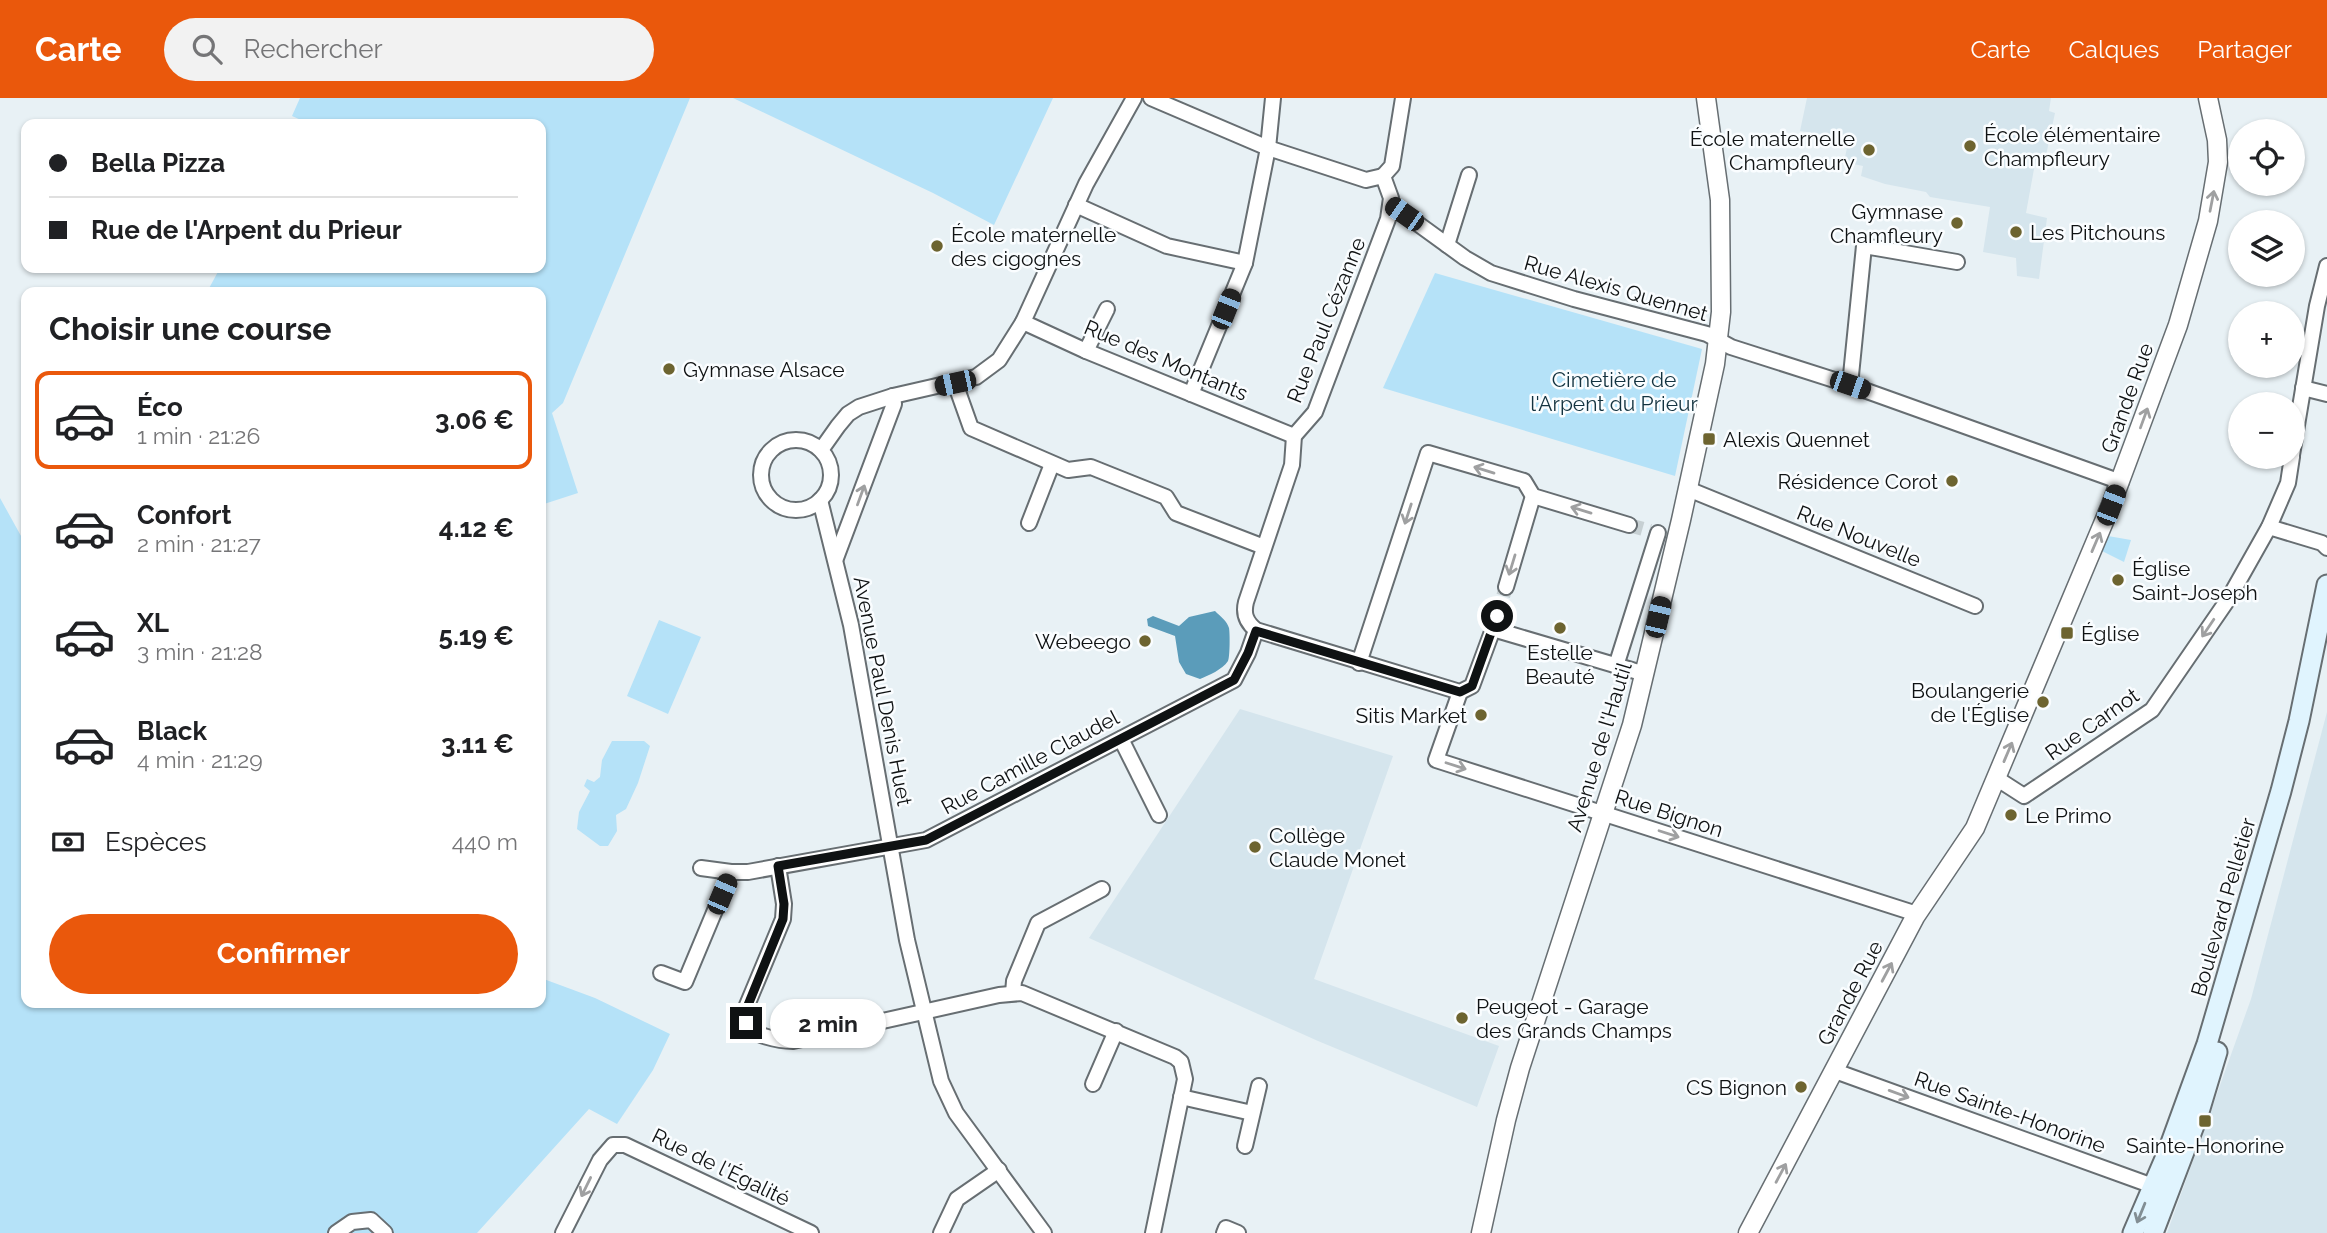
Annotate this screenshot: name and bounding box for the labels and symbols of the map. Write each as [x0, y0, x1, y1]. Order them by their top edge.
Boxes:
place label: École élémentaire Champfleury [1984, 122, 2160, 171]
place label: École maternelle Champfleury [1690, 126, 1855, 175]
marker: École élémentaire Champfleury [1962, 138, 1978, 154]
marker: École maternelle Champfleury [1861, 142, 1877, 158]
one-way arrow [2206, 190, 2219, 213]
car [1381, 193, 1428, 235]
place label: Gymnase Chamfleury [1830, 199, 1943, 248]
marker: Gymnase Chamfleury [1949, 215, 1965, 231]
place label: Les Pitchouns [2030, 220, 2165, 245]
place label: École maternelle des cigognes [951, 222, 1116, 271]
marker: Les Pitchouns [2008, 224, 2024, 240]
street label: Rue Paul Cézanne [1281, 234, 1371, 406]
marker: École maternelle des cigognes [929, 238, 945, 254]
street label: Rue Alexis Quennet [1521, 250, 1711, 326]
car [1209, 286, 1244, 332]
street label: Rue des Montants [1080, 314, 1252, 406]
street label: Grande Rue [2096, 340, 2158, 456]
place label: Gymnase Alsace [683, 357, 845, 382]
marker: Gymnase Alsace [661, 361, 677, 377]
park label: Cimetière de l'Arpent du Prieur [1530, 367, 1698, 416]
car [933, 368, 978, 398]
car [1827, 368, 1874, 402]
one-way arrow [2139, 407, 2151, 429]
place label: Alexis Quennet [1723, 427, 1870, 452]
marker: Alexis Quennet [1701, 431, 1717, 447]
one-way arrow [1474, 462, 1496, 475]
place label: Résidence Corot [1778, 469, 1938, 494]
marker: Résidence Corot [1944, 473, 1960, 489]
car [2094, 482, 2129, 528]
one-way arrow [856, 484, 868, 506]
street label: Rue Nouvelle [1793, 500, 1925, 572]
one-way arrow [1401, 503, 1414, 525]
one-way arrow [1570, 503, 1592, 516]
one-way arrow [2090, 532, 2103, 553]
one-way arrow [1505, 554, 1518, 576]
place label: Église Saint-Joseph [2132, 556, 2258, 605]
marker: Église Saint-Joseph [2110, 572, 2126, 588]
street label: Avenue Paul Denis Huet [848, 574, 918, 808]
car [1644, 594, 1673, 640]
route start [1481, 600, 1513, 632]
one-way arrow [2201, 617, 2215, 637]
marker: Estelle Beauté [1552, 620, 1568, 636]
place label: Église [2081, 621, 2139, 646]
marker: Église [2059, 625, 2075, 641]
place label: Webeego [1035, 629, 1131, 654]
marker: Webeego [1137, 633, 1153, 649]
place label: Estelle Beauté [1525, 640, 1595, 689]
street label: Avenue de l'Hautil [1561, 659, 1637, 835]
place label: Boulangerie de l'Église [1911, 678, 2029, 727]
street label: Rue Carnot [2040, 683, 2144, 765]
marker: Boulangerie de l'Église [2035, 694, 2051, 710]
place label: Sitis Market [1356, 703, 1467, 728]
street label: Rue Camille Claudel [937, 704, 1123, 819]
marker: Sitis Market [1473, 707, 1489, 723]
one-way arrow [2002, 741, 2015, 763]
one-way arrow [1445, 761, 1467, 774]
street label: Rue Bignon [1612, 784, 1726, 842]
place label: Le Primo [2025, 803, 2112, 828]
marker: Le Primo [2003, 807, 2019, 823]
street label: Boulevard Pelletier [2186, 814, 2261, 999]
place label: Collège Claude Monet [1269, 823, 1406, 872]
one-way arrow [1657, 829, 1679, 842]
marker: Collège Claude Monet [1247, 839, 1263, 855]
car [705, 871, 740, 917]
street label: Grande Rue [1812, 936, 1888, 1050]
one-way arrow [1880, 962, 1894, 983]
place label: Peugeot - Garage des Grands Champs [1476, 994, 1672, 1043]
callout: 2 min [770, 998, 886, 1048]
route end [730, 1007, 762, 1039]
marker: Peugeot - Garage des Grands Champs [1454, 1010, 1470, 1026]
street label: Rue Sainte-Honorine [1911, 1066, 2109, 1158]
place label: CS Bignon [1686, 1075, 1787, 1100]
marker: CS Bignon [1793, 1079, 1809, 1095]
one-way arrow [1888, 1088, 1910, 1101]
marker: Sainte-Honorine [2197, 1113, 2213, 1129]
street label: Rue de l'Égalité [648, 1123, 794, 1211]
place label: Sainte-Honorine [2126, 1133, 2284, 1158]
one-way arrow [1775, 1163, 1789, 1184]
one-way arrow [579, 1176, 592, 1197]
one-way arrow [2134, 1202, 2147, 1224]

